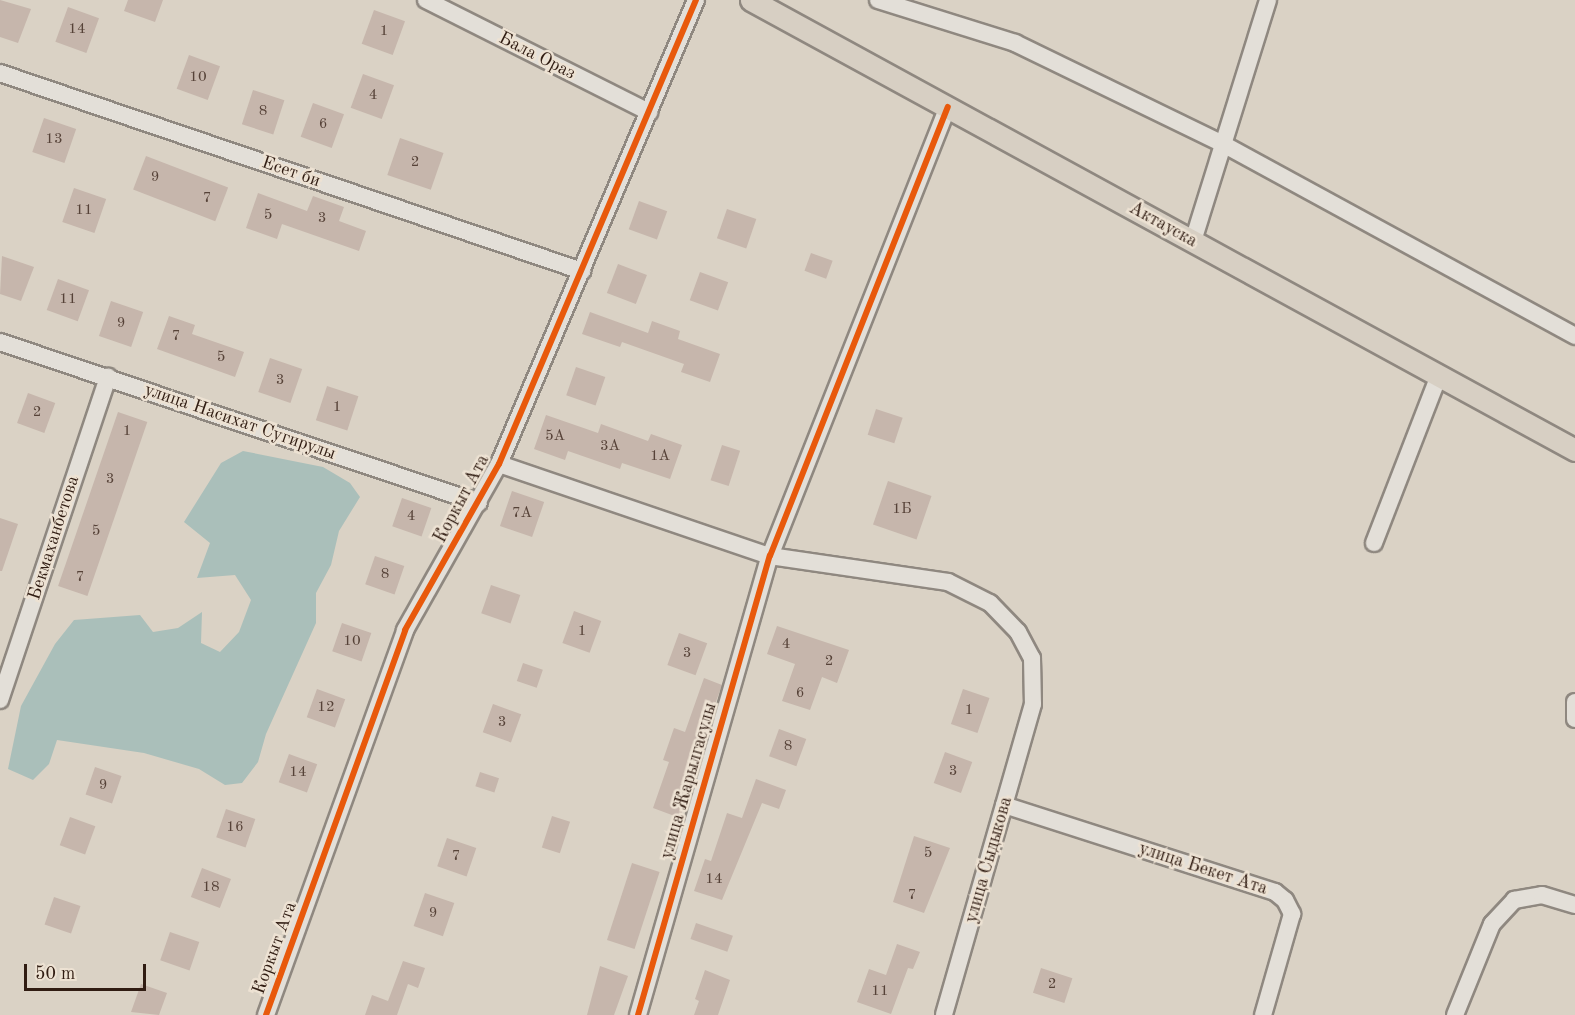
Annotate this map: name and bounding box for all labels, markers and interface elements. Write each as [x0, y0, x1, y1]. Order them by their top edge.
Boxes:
house number: 14 [68, 21, 86, 39]
house number: 1 [380, 23, 388, 41]
street label: Бала Ораз [495, 27, 579, 85]
house number: 10 [189, 69, 207, 87]
house number: 4 [369, 87, 377, 105]
house number: 8 [259, 103, 267, 121]
house number: 6 [319, 116, 327, 134]
house number: 13 [45, 131, 63, 149]
street label: Есет би [259, 152, 323, 192]
house number: 2 [411, 154, 419, 172]
house number: 9 [151, 169, 159, 187]
house number: 7 [203, 190, 211, 208]
street label: Актауска [1125, 197, 1201, 253]
house number: 11 [75, 202, 93, 220]
house number: 5 [264, 207, 272, 225]
house number: 3 [318, 210, 326, 228]
house number: 11 [59, 291, 77, 309]
house number: 9 [117, 315, 125, 333]
house number: 7 [172, 328, 180, 346]
house number: 5 [217, 349, 225, 367]
house number: 3 [276, 372, 284, 390]
street label: улица Насихат Сугирулы [141, 379, 339, 465]
house number: 1 [333, 399, 341, 417]
house number: 2 [33, 404, 41, 422]
house number: 1 [123, 423, 131, 441]
house number: 5А [545, 428, 565, 446]
house number: 3А [600, 438, 620, 456]
house number: 1А [650, 448, 670, 466]
street label: Коркыт Ата [430, 451, 494, 547]
house number: 3 [106, 471, 114, 489]
street label: Бекмаханбетова [24, 473, 84, 603]
house number: 1Б [892, 501, 912, 519]
house number: 7А [512, 505, 532, 523]
house number: 4 [407, 508, 415, 526]
house number: 5 [92, 523, 100, 541]
house number: 8 [381, 566, 389, 584]
house number: 7 [76, 569, 84, 587]
house number: 1 [578, 623, 586, 641]
house number: 10 [343, 633, 361, 651]
house number: 4 [782, 636, 790, 654]
house number: 3 [683, 645, 691, 663]
house number: 2 [825, 653, 833, 671]
house number: 6 [796, 685, 804, 703]
house number: 12 [317, 699, 335, 717]
street label: улица Жарылгасулы [656, 700, 722, 862]
house number: 1 [965, 702, 973, 720]
house number: 3 [498, 714, 506, 732]
house number: 8 [784, 738, 792, 756]
house number: 3 [949, 763, 957, 781]
house number: 14 [289, 764, 307, 782]
house number: 9 [99, 777, 107, 795]
street label: улица Сыдыкова [961, 794, 1017, 926]
house number: 16 [226, 819, 244, 837]
street label: улица Бекет Ата [1136, 838, 1270, 900]
house number: 5 [924, 845, 932, 863]
house number: 7 [452, 848, 460, 866]
house number: 14 [705, 871, 723, 889]
house number: 18 [202, 879, 220, 897]
house number: 7 [908, 887, 916, 905]
street label: Коркыт Ата [248, 899, 302, 997]
house number: 9 [429, 905, 437, 923]
scale bar [27, 952, 148, 990]
text: 50 m [35, 965, 75, 983]
house number: 2 [1048, 976, 1056, 994]
house number: 11 [871, 983, 889, 1001]

